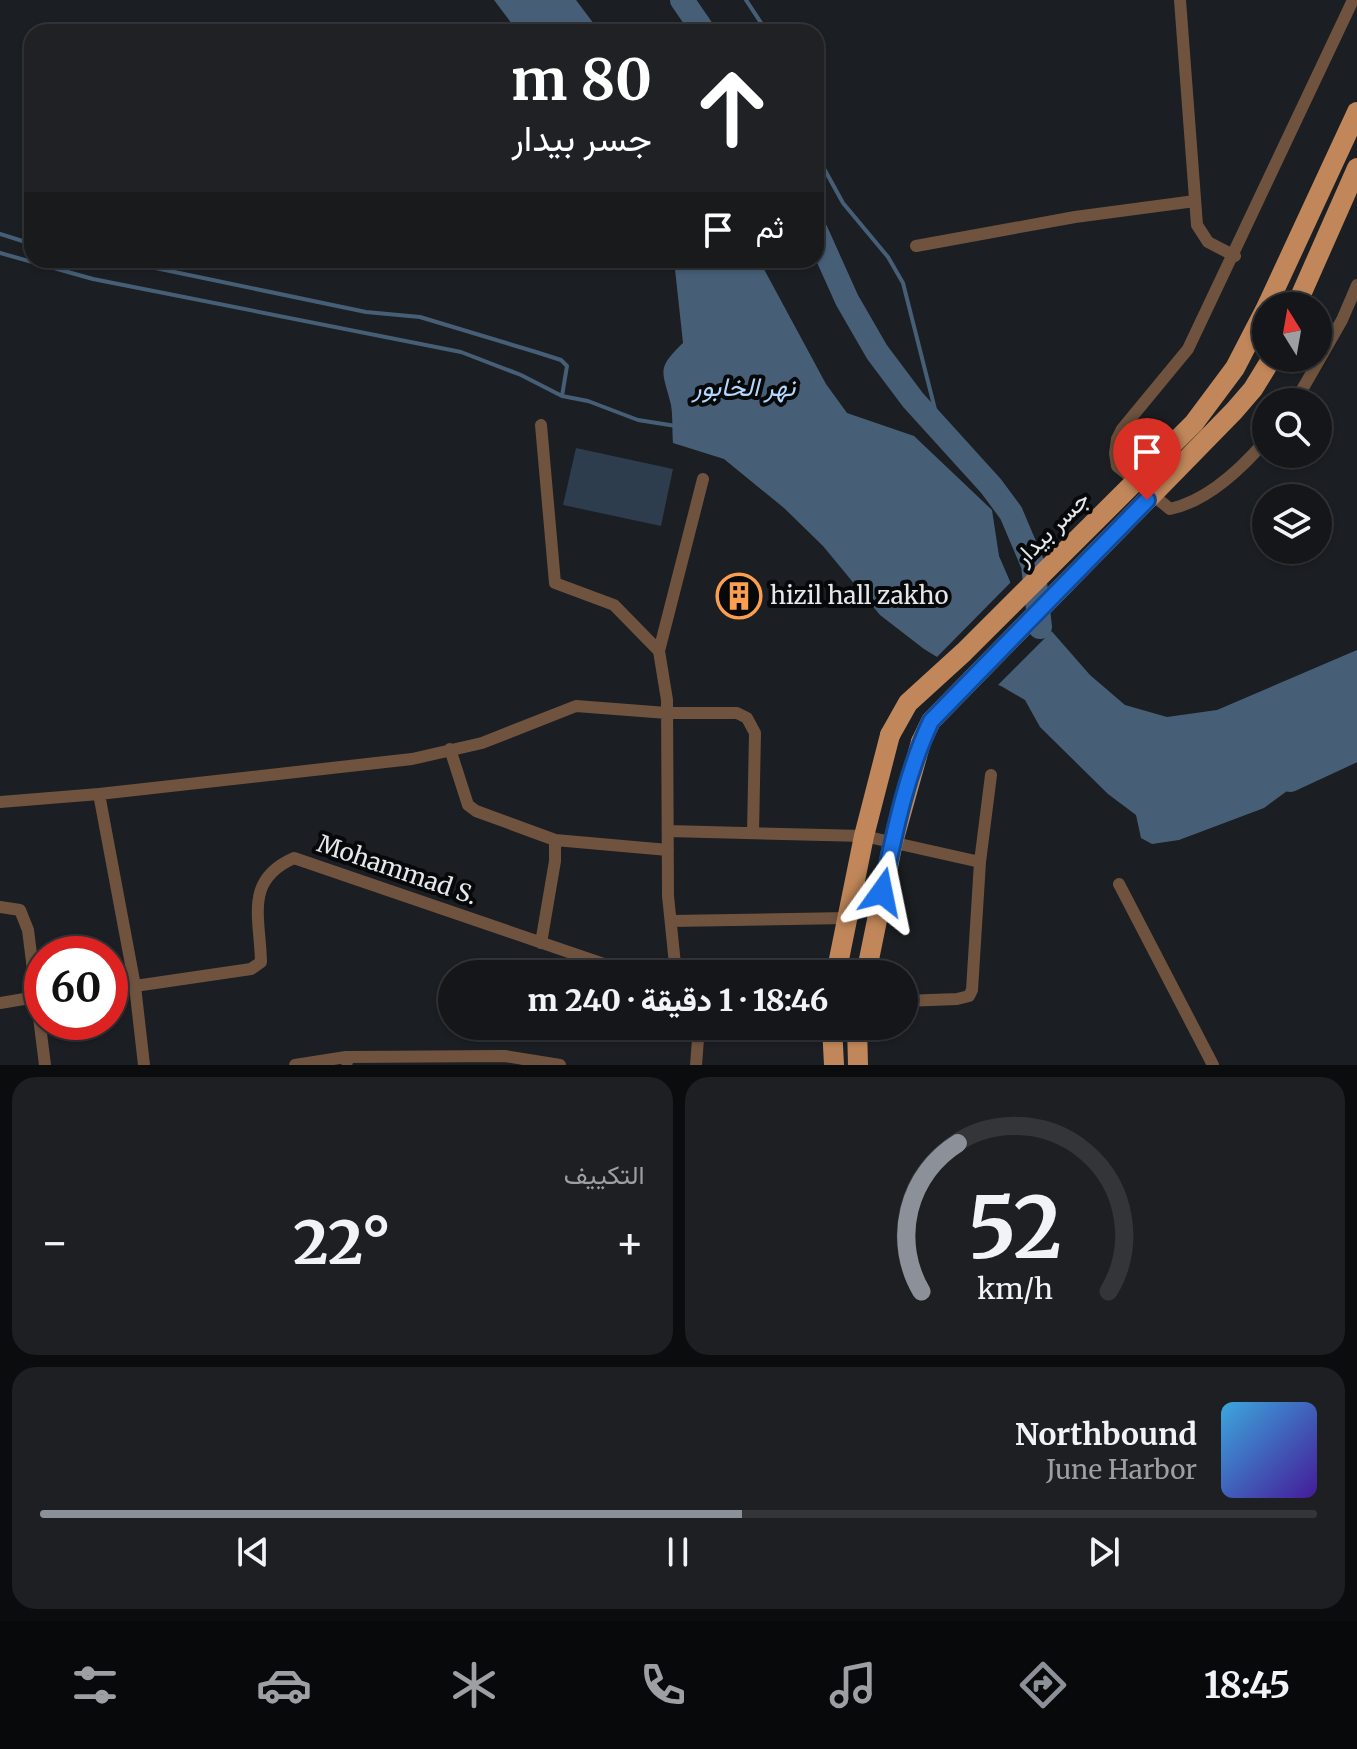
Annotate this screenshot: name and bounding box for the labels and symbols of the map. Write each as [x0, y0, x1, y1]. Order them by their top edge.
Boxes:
north arrow [1252, 292, 1332, 372]
water label: نهر الخابور [691, 370, 797, 403]
pin [1113, 418, 1181, 500]
street label: جسر بيدار [1007, 484, 1096, 572]
building icon: hizil hall zakho [715, 572, 763, 620]
place label: hizil hall zakho [770, 580, 948, 611]
street label: Mohammad S. [313, 828, 481, 911]
position arrow [840, 850, 924, 934]
speed limit sign: 60 [24, 936, 128, 1040]

